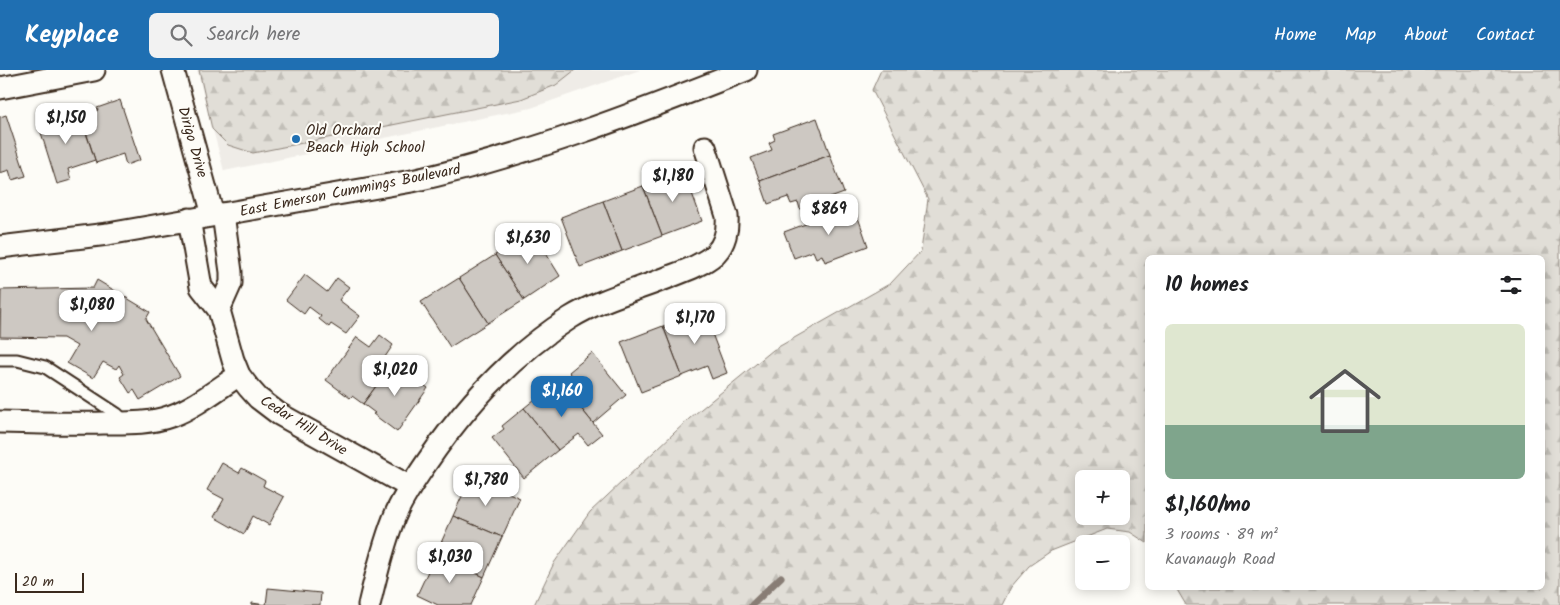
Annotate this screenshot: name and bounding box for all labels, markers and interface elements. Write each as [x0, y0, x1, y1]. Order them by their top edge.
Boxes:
search box [149, 13, 499, 58]
text: Keyplace [25, 16, 119, 55]
text: Search here [207, 20, 300, 50]
icon: search [167, 21, 195, 49]
text: Home [1274, 21, 1317, 50]
text: Map [1345, 21, 1376, 50]
text: About [1404, 21, 1448, 50]
text: Contact [1476, 21, 1535, 50]
pin: $1,150 [25, 102, 107, 145]
street label: Dirigo Drive [170, 104, 214, 181]
text: $1,150 [46, 106, 86, 131]
place label: Old Orchard Beach High School [306, 119, 425, 160]
marker: Old Orchard Beach High School [290, 133, 302, 145]
street label: East Emerson Cummings Boulevard [238, 158, 463, 224]
pin: $1,180 [632, 160, 714, 203]
text: $1,180 [653, 164, 693, 189]
pin: $869 [799, 194, 859, 236]
text: $869 [811, 197, 847, 222]
pin: $1,630 [487, 222, 569, 265]
text: $1,630 [506, 226, 550, 251]
text: 10 homes [1165, 269, 1249, 302]
icon: filters [1497, 271, 1525, 299]
pin: $1,080 [51, 290, 133, 332]
text: $1,080 [70, 293, 114, 318]
pin: $1,170 [654, 302, 736, 345]
text: $1,170 [675, 306, 715, 331]
pin: $1,020 [354, 354, 436, 397]
icon: home [1300, 356, 1390, 446]
text: $1,020 [373, 358, 417, 383]
pin: $1,160 [521, 376, 603, 418]
text: $1,160 [542, 379, 582, 404]
street label: Cedar Hill Drive [255, 389, 352, 463]
pin: $1,780 [445, 464, 527, 507]
text: $1,780 [464, 468, 508, 493]
map controls [1075, 470, 1130, 590]
button: + [1075, 470, 1130, 525]
text: $1,160/mo [1165, 489, 1250, 522]
text: 3 rooms · 89 m² [1165, 522, 1278, 547]
button: − [1075, 535, 1130, 590]
pin: $1,030 [409, 542, 491, 584]
text: $1,030 [428, 545, 472, 570]
text: Kavanaugh Road [1165, 547, 1275, 572]
scale bar [15, 570, 84, 593]
text: 20 m [22, 571, 54, 593]

